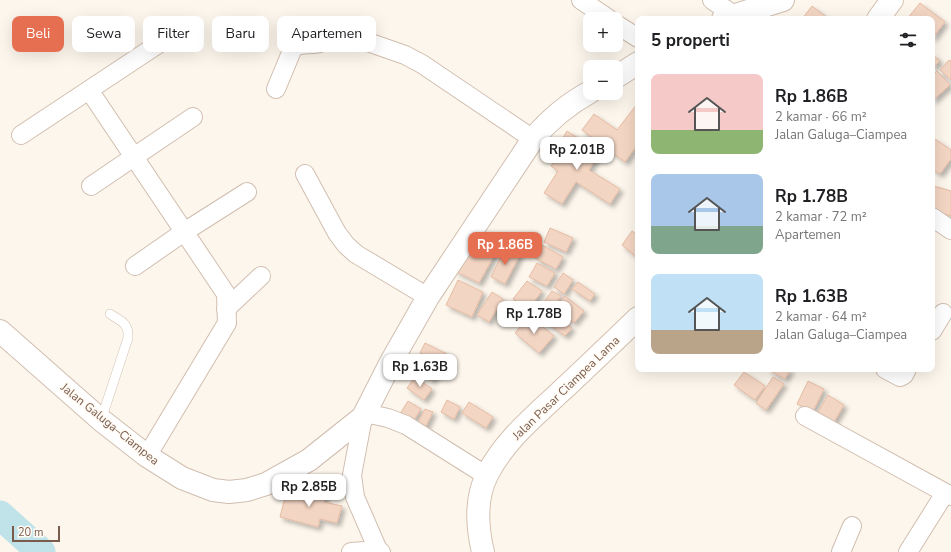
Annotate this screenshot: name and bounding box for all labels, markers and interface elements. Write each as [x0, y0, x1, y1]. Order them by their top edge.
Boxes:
map controls [583, 12, 623, 100]
button: + [583, 12, 623, 52]
chip: Beli [12, 16, 64, 52]
chip: Sewa [72, 16, 135, 52]
chip: Filter [143, 16, 204, 52]
chip: Baru [212, 16, 269, 52]
chip: Apartemen [277, 16, 376, 52]
text: 5 properti [651, 29, 730, 52]
icon: filters [897, 29, 919, 51]
button: − [583, 60, 623, 100]
text: Rp 1.86B [775, 85, 848, 108]
icon: home [683, 90, 731, 138]
text: 2 kamar · 66 m² [775, 108, 867, 126]
text: Jalan Galuga–Ciampea [775, 126, 907, 144]
pin: Rp 2.01B [536, 137, 618, 171]
text: Rp 2.01B [549, 141, 605, 159]
text: Rp 1.78B [775, 185, 848, 208]
icon: home [683, 190, 731, 238]
text: 2 kamar · 72 m² [775, 208, 867, 226]
text: Apartemen [775, 226, 841, 244]
pin: Rp 1.86B [464, 232, 546, 266]
text: Rp 1.86B [477, 236, 533, 254]
text: Rp 1.63B [775, 285, 848, 308]
icon: home [683, 290, 731, 338]
pin: Rp 1.78B [493, 301, 575, 335]
text: Rp 1.78B [506, 305, 562, 323]
text: 2 kamar · 64 m² [775, 308, 867, 326]
text: Jalan Galuga–Ciampea [775, 326, 907, 344]
street label: Jalan Pasar Ciampea Lama [508, 333, 623, 444]
pin: Rp 1.63B [379, 354, 461, 388]
text: Rp 1.63B [392, 358, 448, 376]
street label: Jalan Galuga–Ciampea [57, 379, 162, 469]
pin: Rp 2.85B [268, 474, 350, 508]
text: Rp 2.85B [281, 478, 337, 496]
scale bar [12, 524, 60, 543]
text: 20 m [18, 525, 43, 540]

